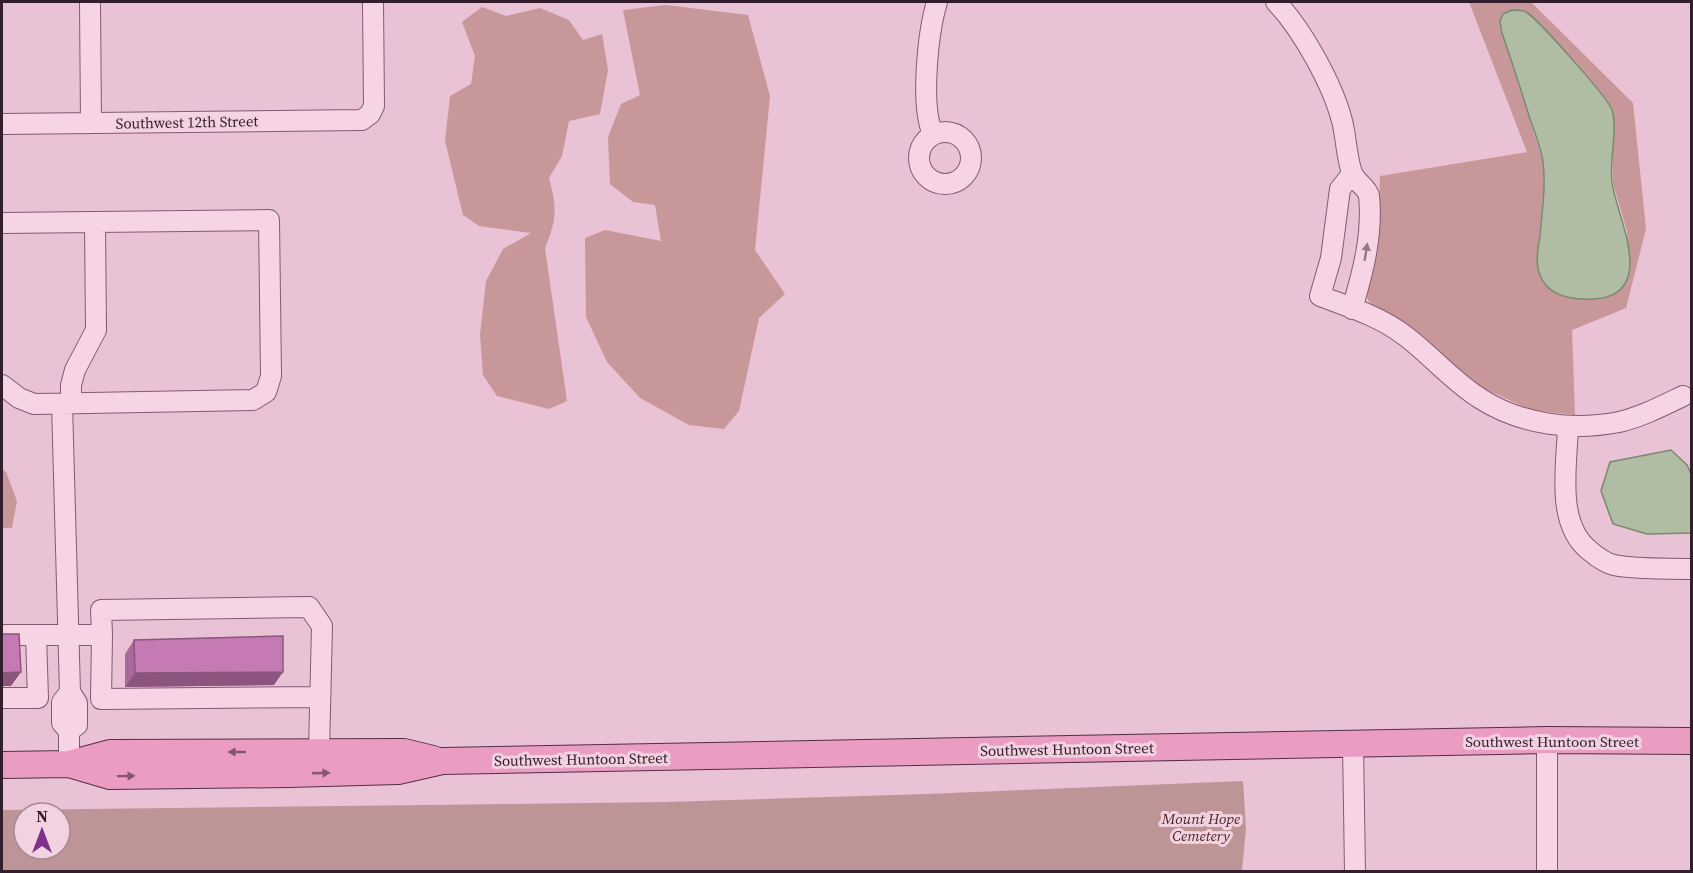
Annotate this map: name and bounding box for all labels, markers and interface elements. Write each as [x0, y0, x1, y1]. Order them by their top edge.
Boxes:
street label: Southwest 12th Street [115, 110, 259, 134]
one-way arrow [1362, 242, 1371, 261]
street label: Southwest Huntoon Street [1465, 731, 1639, 752]
street label: Southwest Huntoon Street [980, 737, 1154, 761]
one-way arrow [228, 747, 247, 757]
street label: Southwest Huntoon Street [494, 747, 668, 771]
one-way arrow [312, 769, 331, 778]
one-way arrow [117, 771, 136, 781]
north arrow [12, 801, 72, 861]
text: N [36, 805, 48, 827]
park label: Mount Hope Cemetery [1161, 808, 1240, 846]

